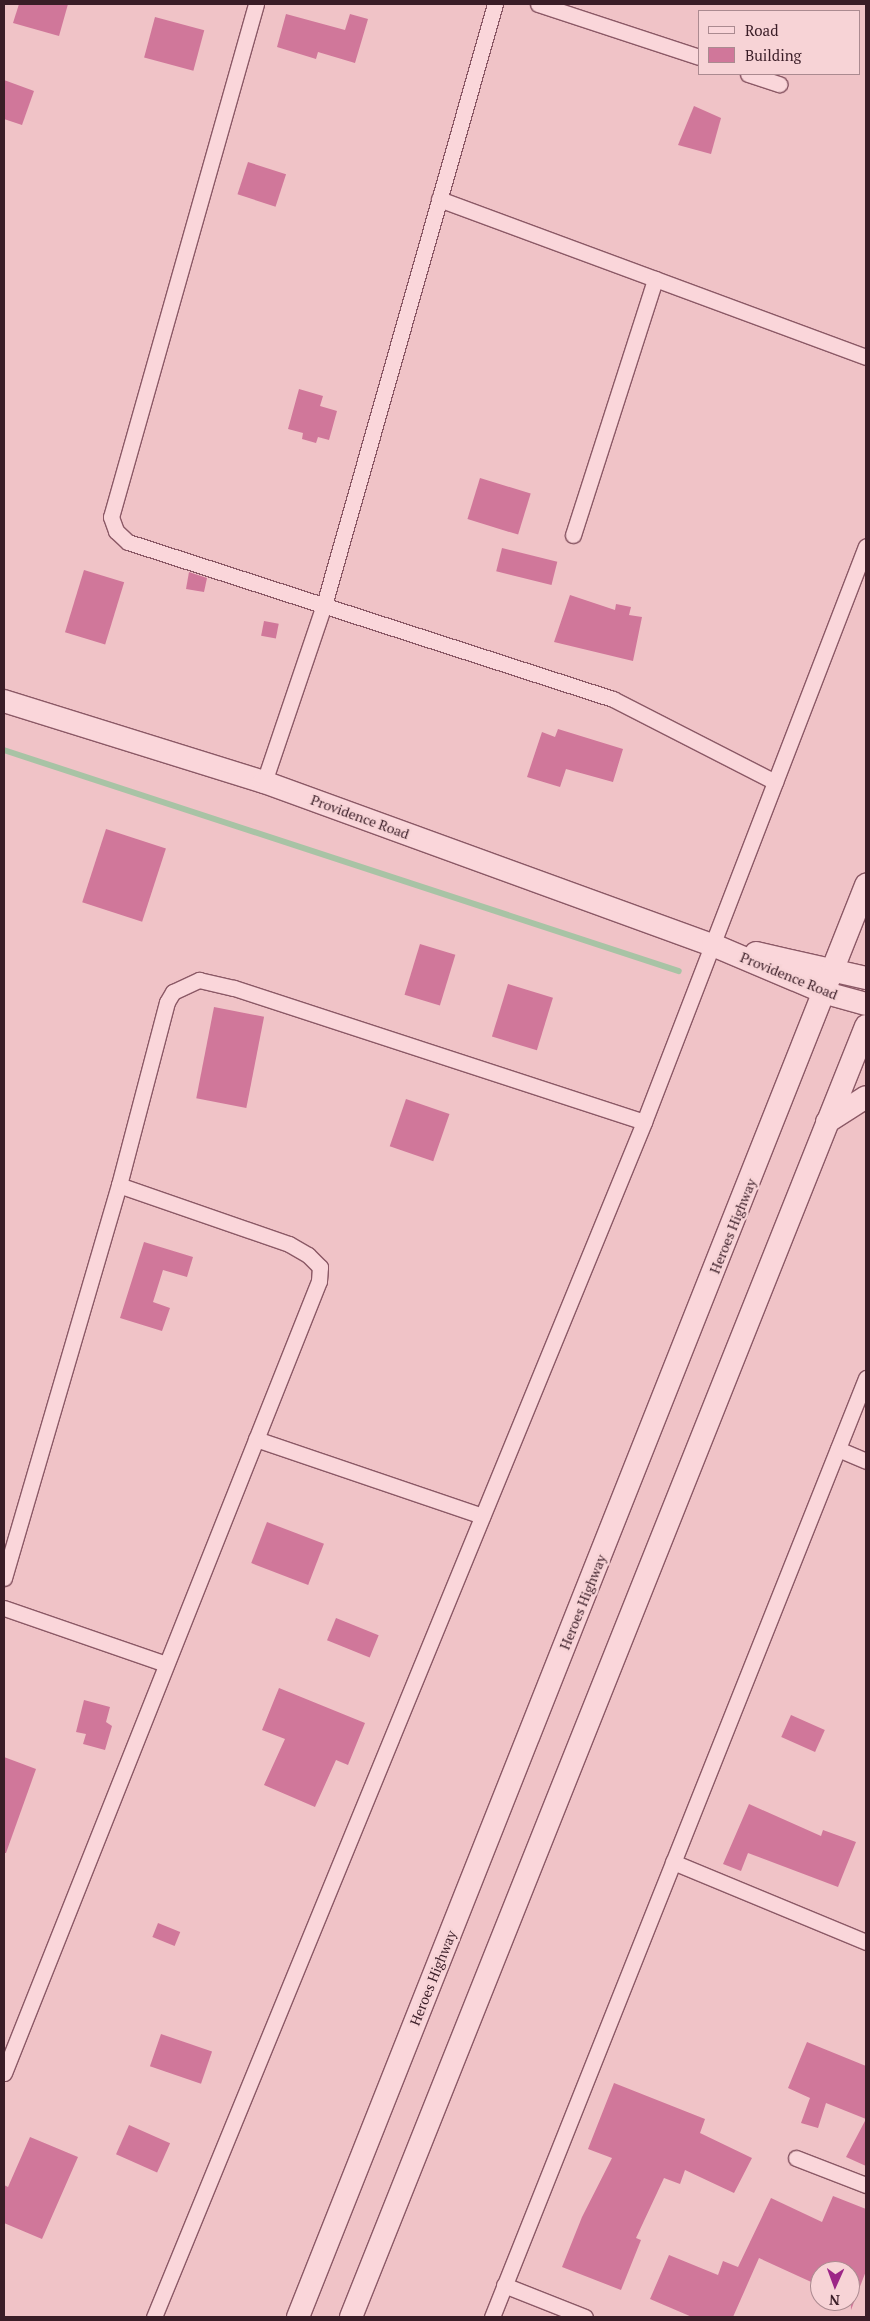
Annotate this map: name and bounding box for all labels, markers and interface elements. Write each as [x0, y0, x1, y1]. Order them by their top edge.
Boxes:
legend [698, 10, 860, 75]
text: Road [745, 20, 778, 40]
text: Building [745, 45, 802, 65]
street label: Providence Road [308, 791, 412, 843]
street label: Providence Road [738, 949, 840, 1003]
street label: Heroes Highway [706, 1176, 760, 1276]
street label: Heroes Highway [556, 1552, 610, 1652]
street label: Heroes Highway [406, 1928, 460, 2028]
north arrow [810, 2261, 860, 2311]
text: N [829, 2291, 840, 2310]

